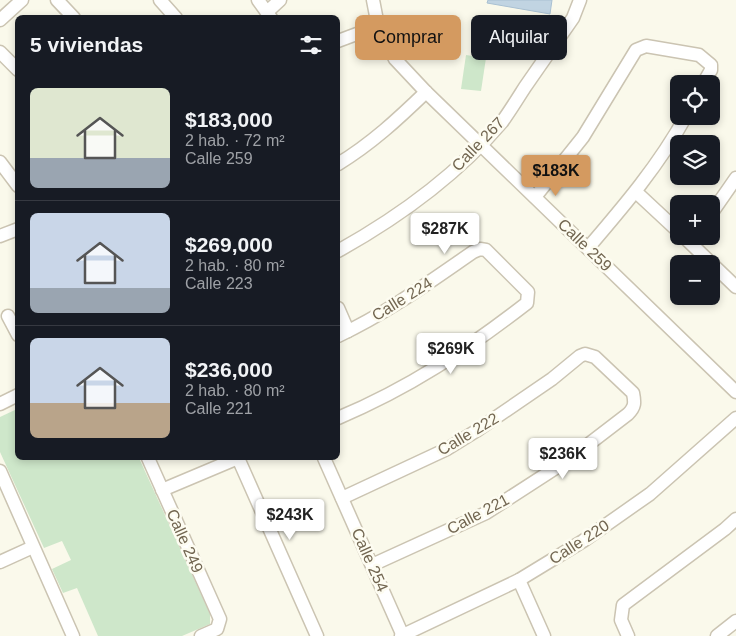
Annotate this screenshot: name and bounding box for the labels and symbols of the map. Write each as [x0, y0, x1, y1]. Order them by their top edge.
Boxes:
street label: Calle 267 [448, 114, 508, 174]
pin: $183K [521, 154, 591, 197]
pin: $287K [410, 212, 480, 255]
street label: Calle 259 [555, 215, 615, 275]
street label: Calle 224 [369, 274, 435, 324]
pin: $269K [416, 332, 486, 375]
street label: Calle 222 [435, 409, 501, 459]
pin: $236K [528, 438, 598, 480]
street label: Calle 221 [444, 491, 512, 537]
pin: $243K [255, 498, 325, 541]
street label: Calle 249 [163, 507, 207, 575]
street label: Calle 220 [546, 516, 612, 568]
street label: Calle 254 [348, 526, 392, 594]

